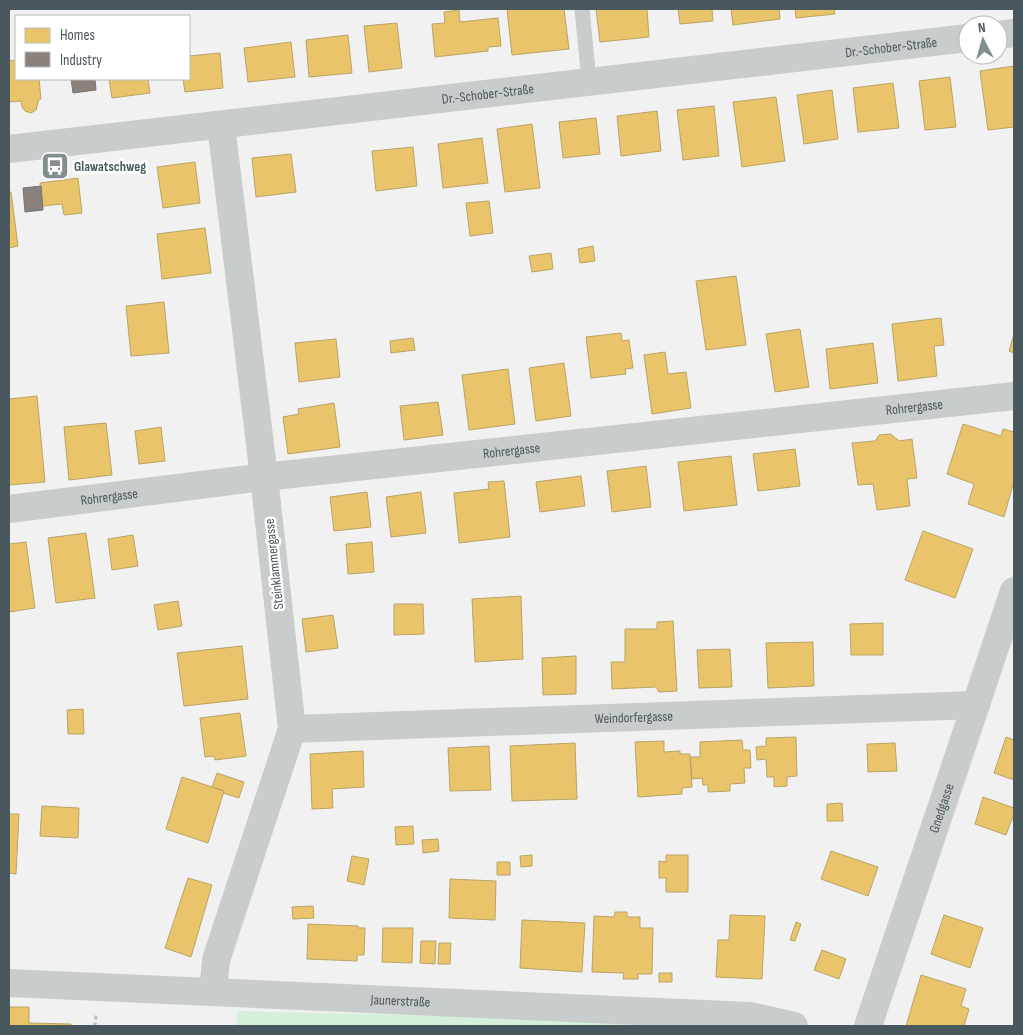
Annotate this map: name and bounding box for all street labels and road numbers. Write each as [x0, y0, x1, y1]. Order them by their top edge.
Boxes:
street label: Dr.-Schober-Straße [844, 33, 938, 61]
street label: Dr.-Schober-Straße [441, 80, 535, 107]
street label: Rohrergasse [885, 395, 944, 418]
street label: Rohrergasse [482, 439, 541, 462]
street label: Rohrergasse [80, 484, 139, 508]
street label: Steinklammergasse [261, 518, 287, 610]
street label: Weindorfergasse [594, 707, 673, 727]
street label: Gnedgasse [925, 781, 957, 835]
street label: Jaunerstraße [369, 991, 431, 1010]

